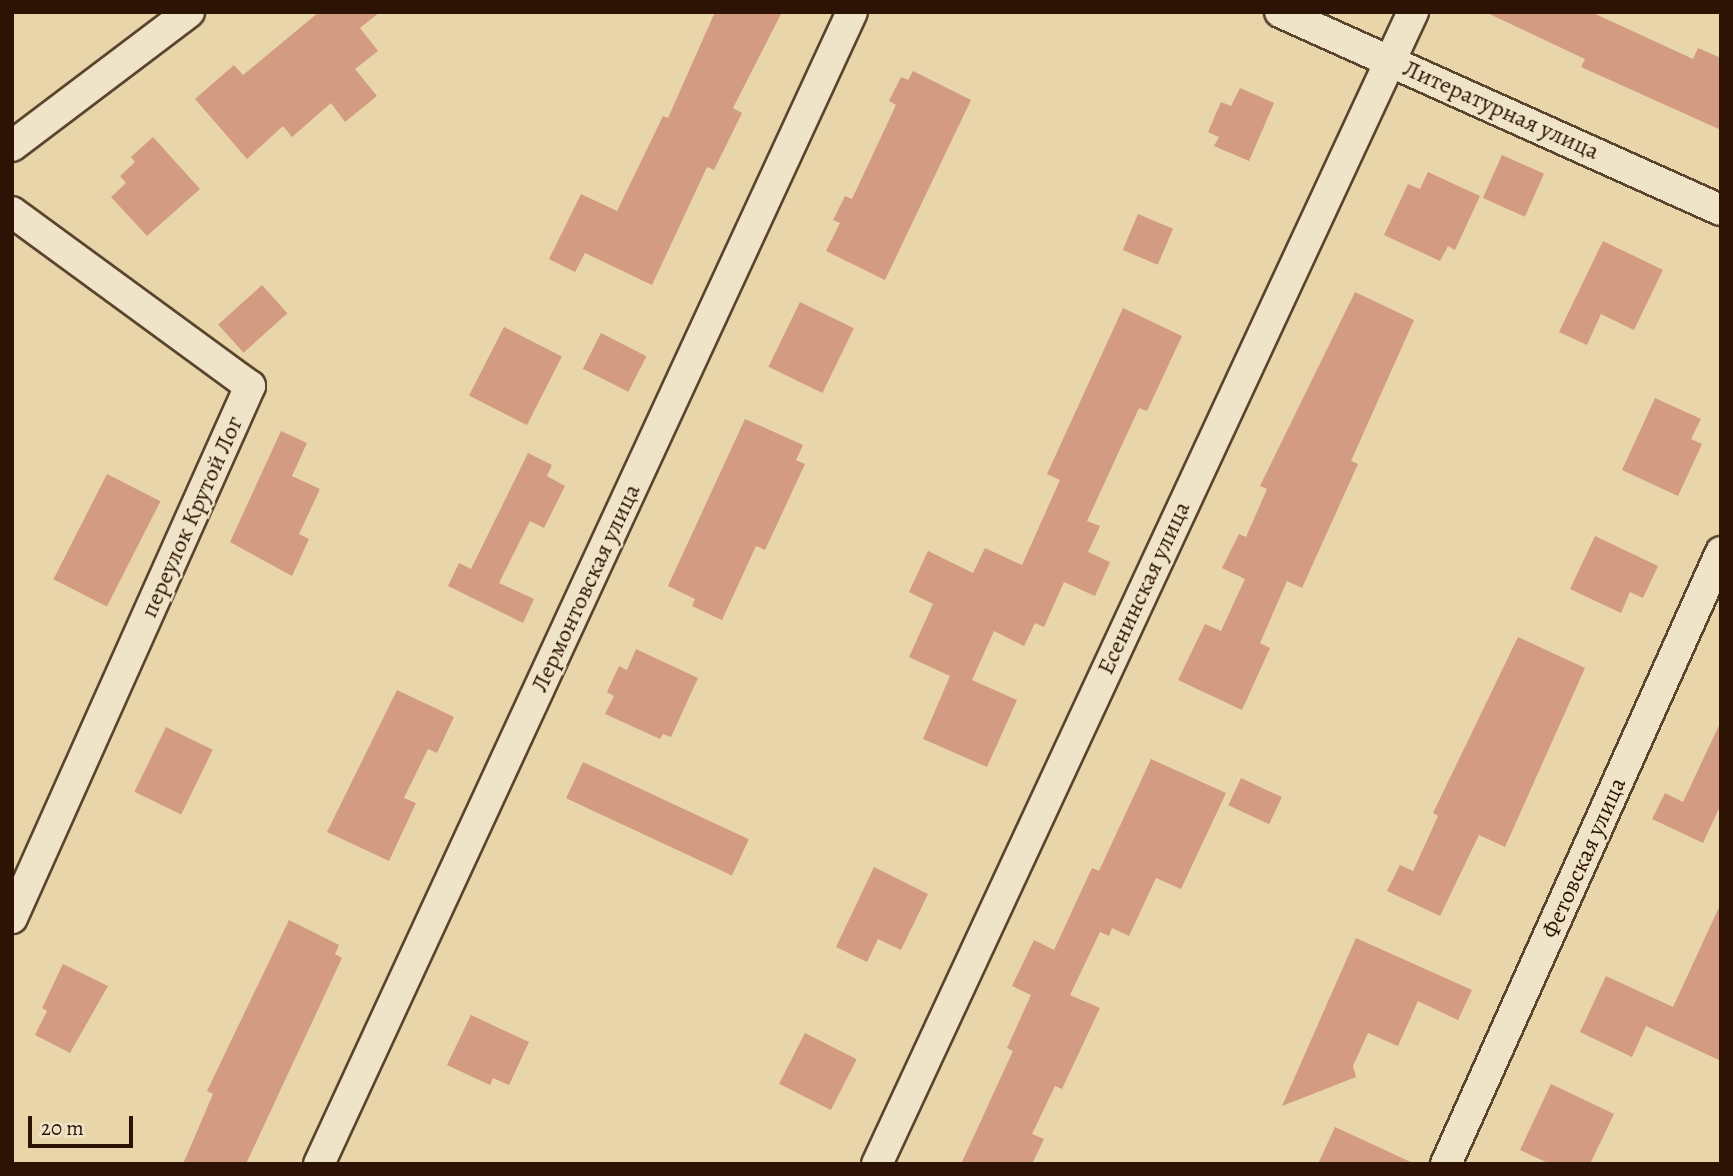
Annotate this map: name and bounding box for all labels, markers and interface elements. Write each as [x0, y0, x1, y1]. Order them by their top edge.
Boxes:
street label: Литературная улица [1399, 54, 1603, 166]
street label: переулок Крутой Лог [135, 412, 249, 622]
street label: Лермонтовская улица [525, 479, 647, 697]
street label: Есенинская улица [1091, 497, 1197, 679]
street label: Фетовская улица [1536, 773, 1632, 943]
scale bar [32, 1102, 136, 1146]
text: 20 m [41, 1114, 84, 1142]

